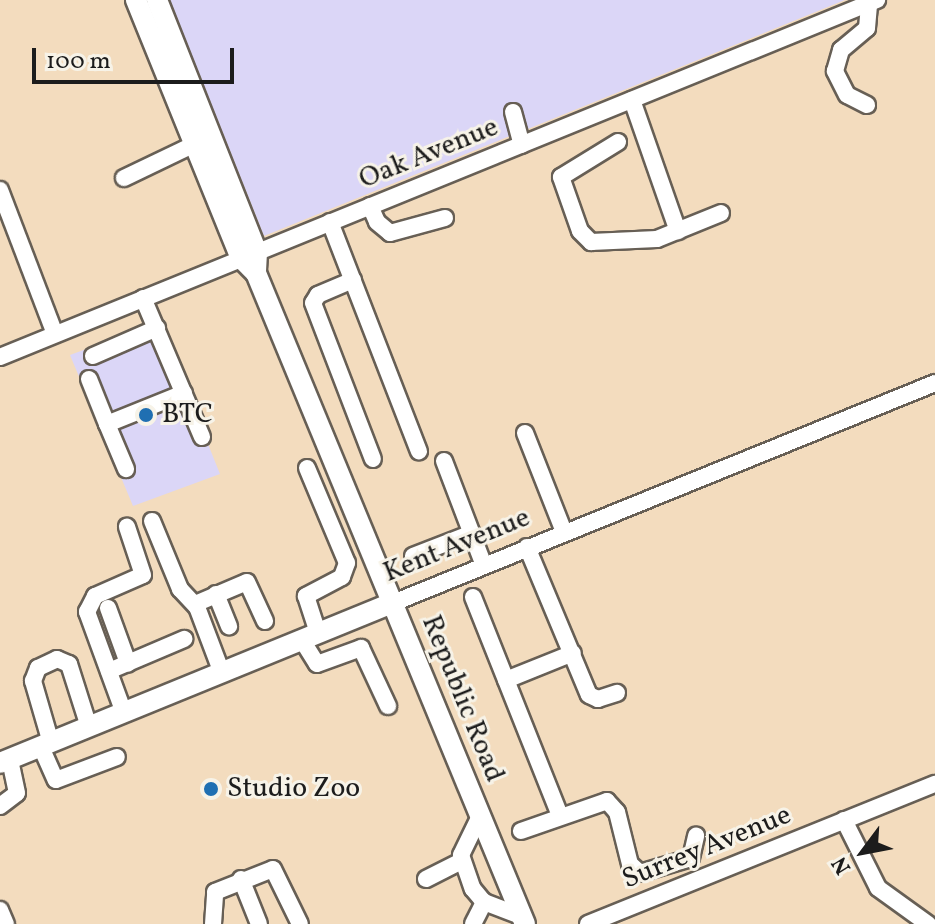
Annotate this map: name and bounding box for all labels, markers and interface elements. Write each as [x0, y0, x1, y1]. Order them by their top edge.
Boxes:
scale bar [36, 32, 238, 82]
text: 100 m [46, 45, 111, 79]
street label: Oak Avenue [355, 111, 503, 197]
place label: BTC [162, 398, 213, 432]
marker: BTC [137, 406, 155, 424]
street label: Kent Avenue [379, 501, 535, 591]
street label: Republic Road [413, 611, 511, 787]
place label: Studio Zoo [227, 772, 360, 806]
marker: Studio Zoo [202, 780, 220, 798]
street label: Surrey Avenue [617, 799, 797, 897]
north arrow [823, 812, 903, 892]
text: N [825, 850, 860, 880]

